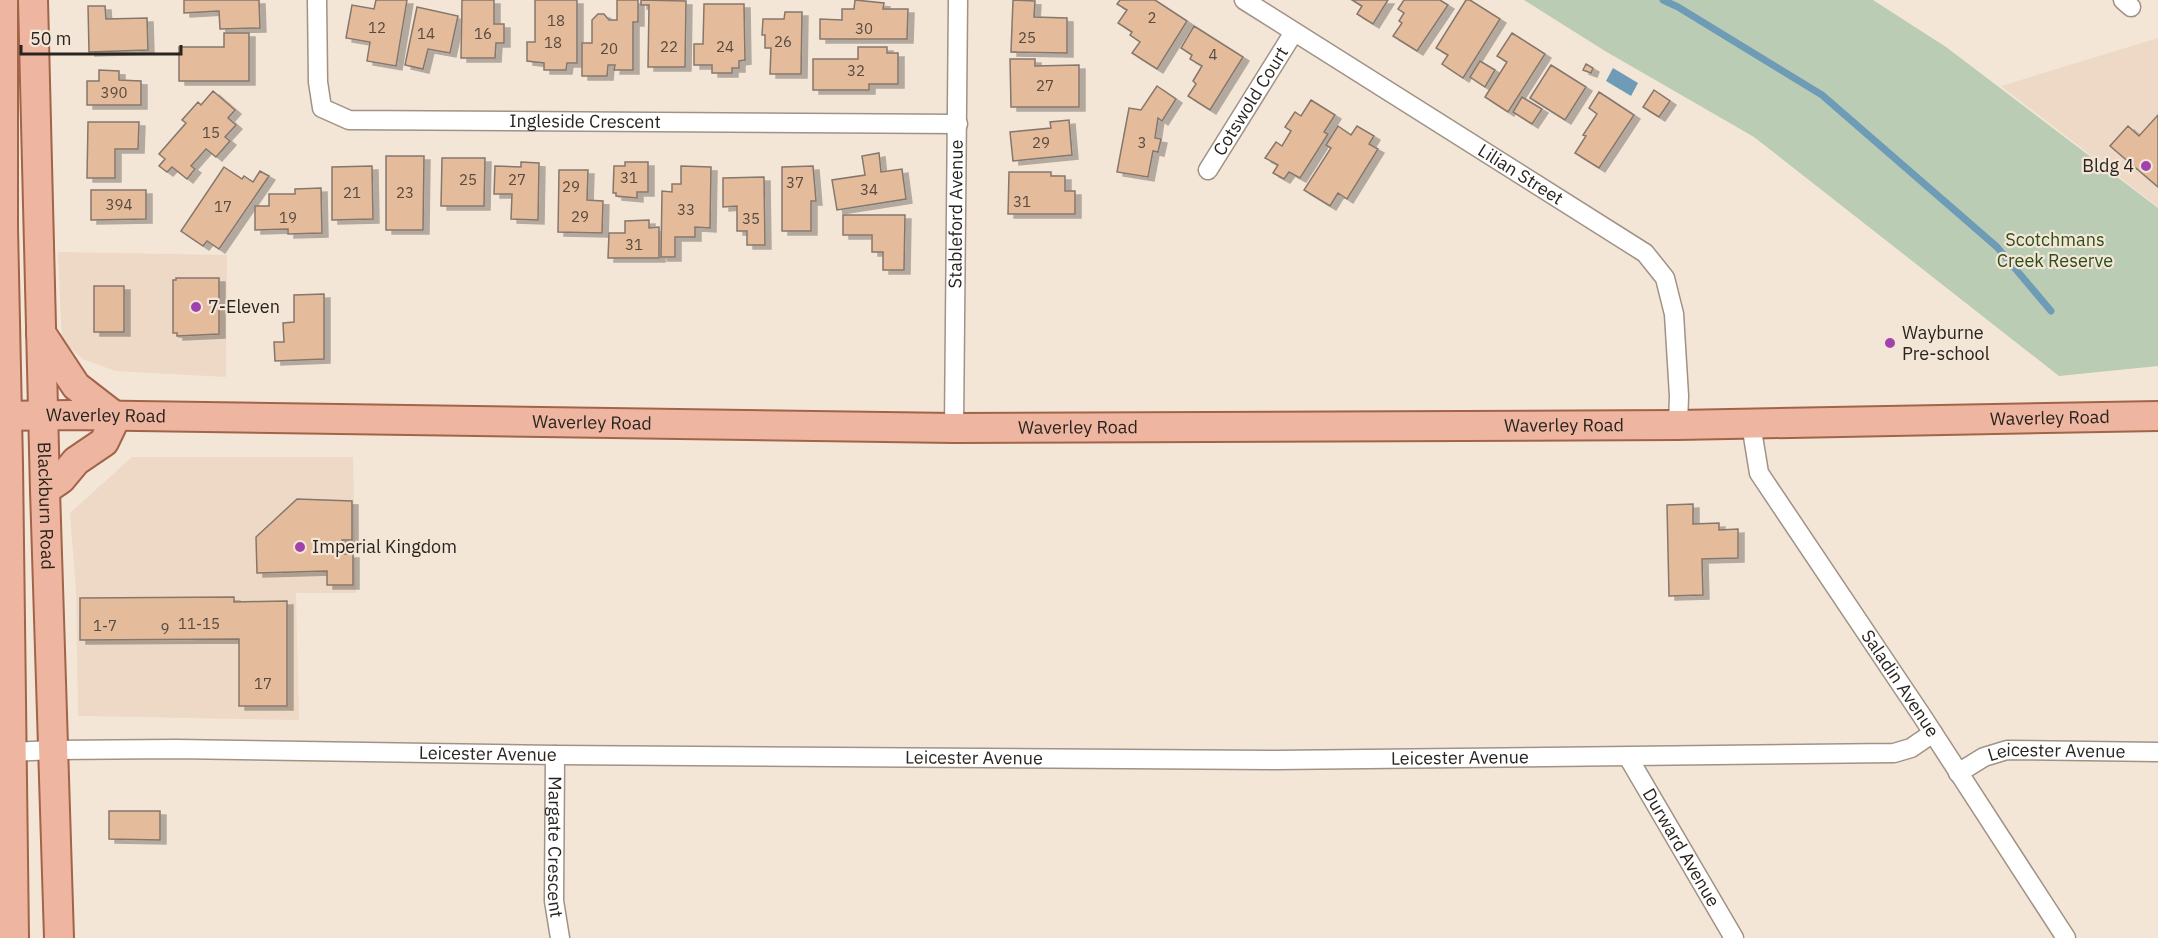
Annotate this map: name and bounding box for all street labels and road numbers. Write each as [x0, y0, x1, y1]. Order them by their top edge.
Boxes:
street label: Cotswold Court [1208, 42, 1293, 160]
street label: Ingleside Crescent [509, 109, 661, 133]
street label: Stableford Avenue [943, 139, 968, 289]
street label: Lilian Street [1474, 139, 1568, 210]
street label: Waverley Road [46, 403, 166, 427]
street label: Waverley Road [1990, 405, 2110, 430]
street label: Waverley Road [532, 410, 652, 435]
street label: Waverley Road [1504, 413, 1624, 437]
street label: Waverley Road [1018, 415, 1138, 439]
street label: Blackburn Road [33, 442, 59, 570]
street label: Saladin Avenue [1856, 625, 1945, 741]
street label: Leicester Avenue [1985, 738, 2126, 766]
street label: Leicester Avenue [419, 741, 557, 766]
street label: Leicester Avenue [905, 745, 1043, 769]
street label: Leicester Avenue [1391, 745, 1529, 770]
street label: Margate Crescent [543, 776, 569, 919]
street label: Durward Avenue [1638, 784, 1725, 911]

